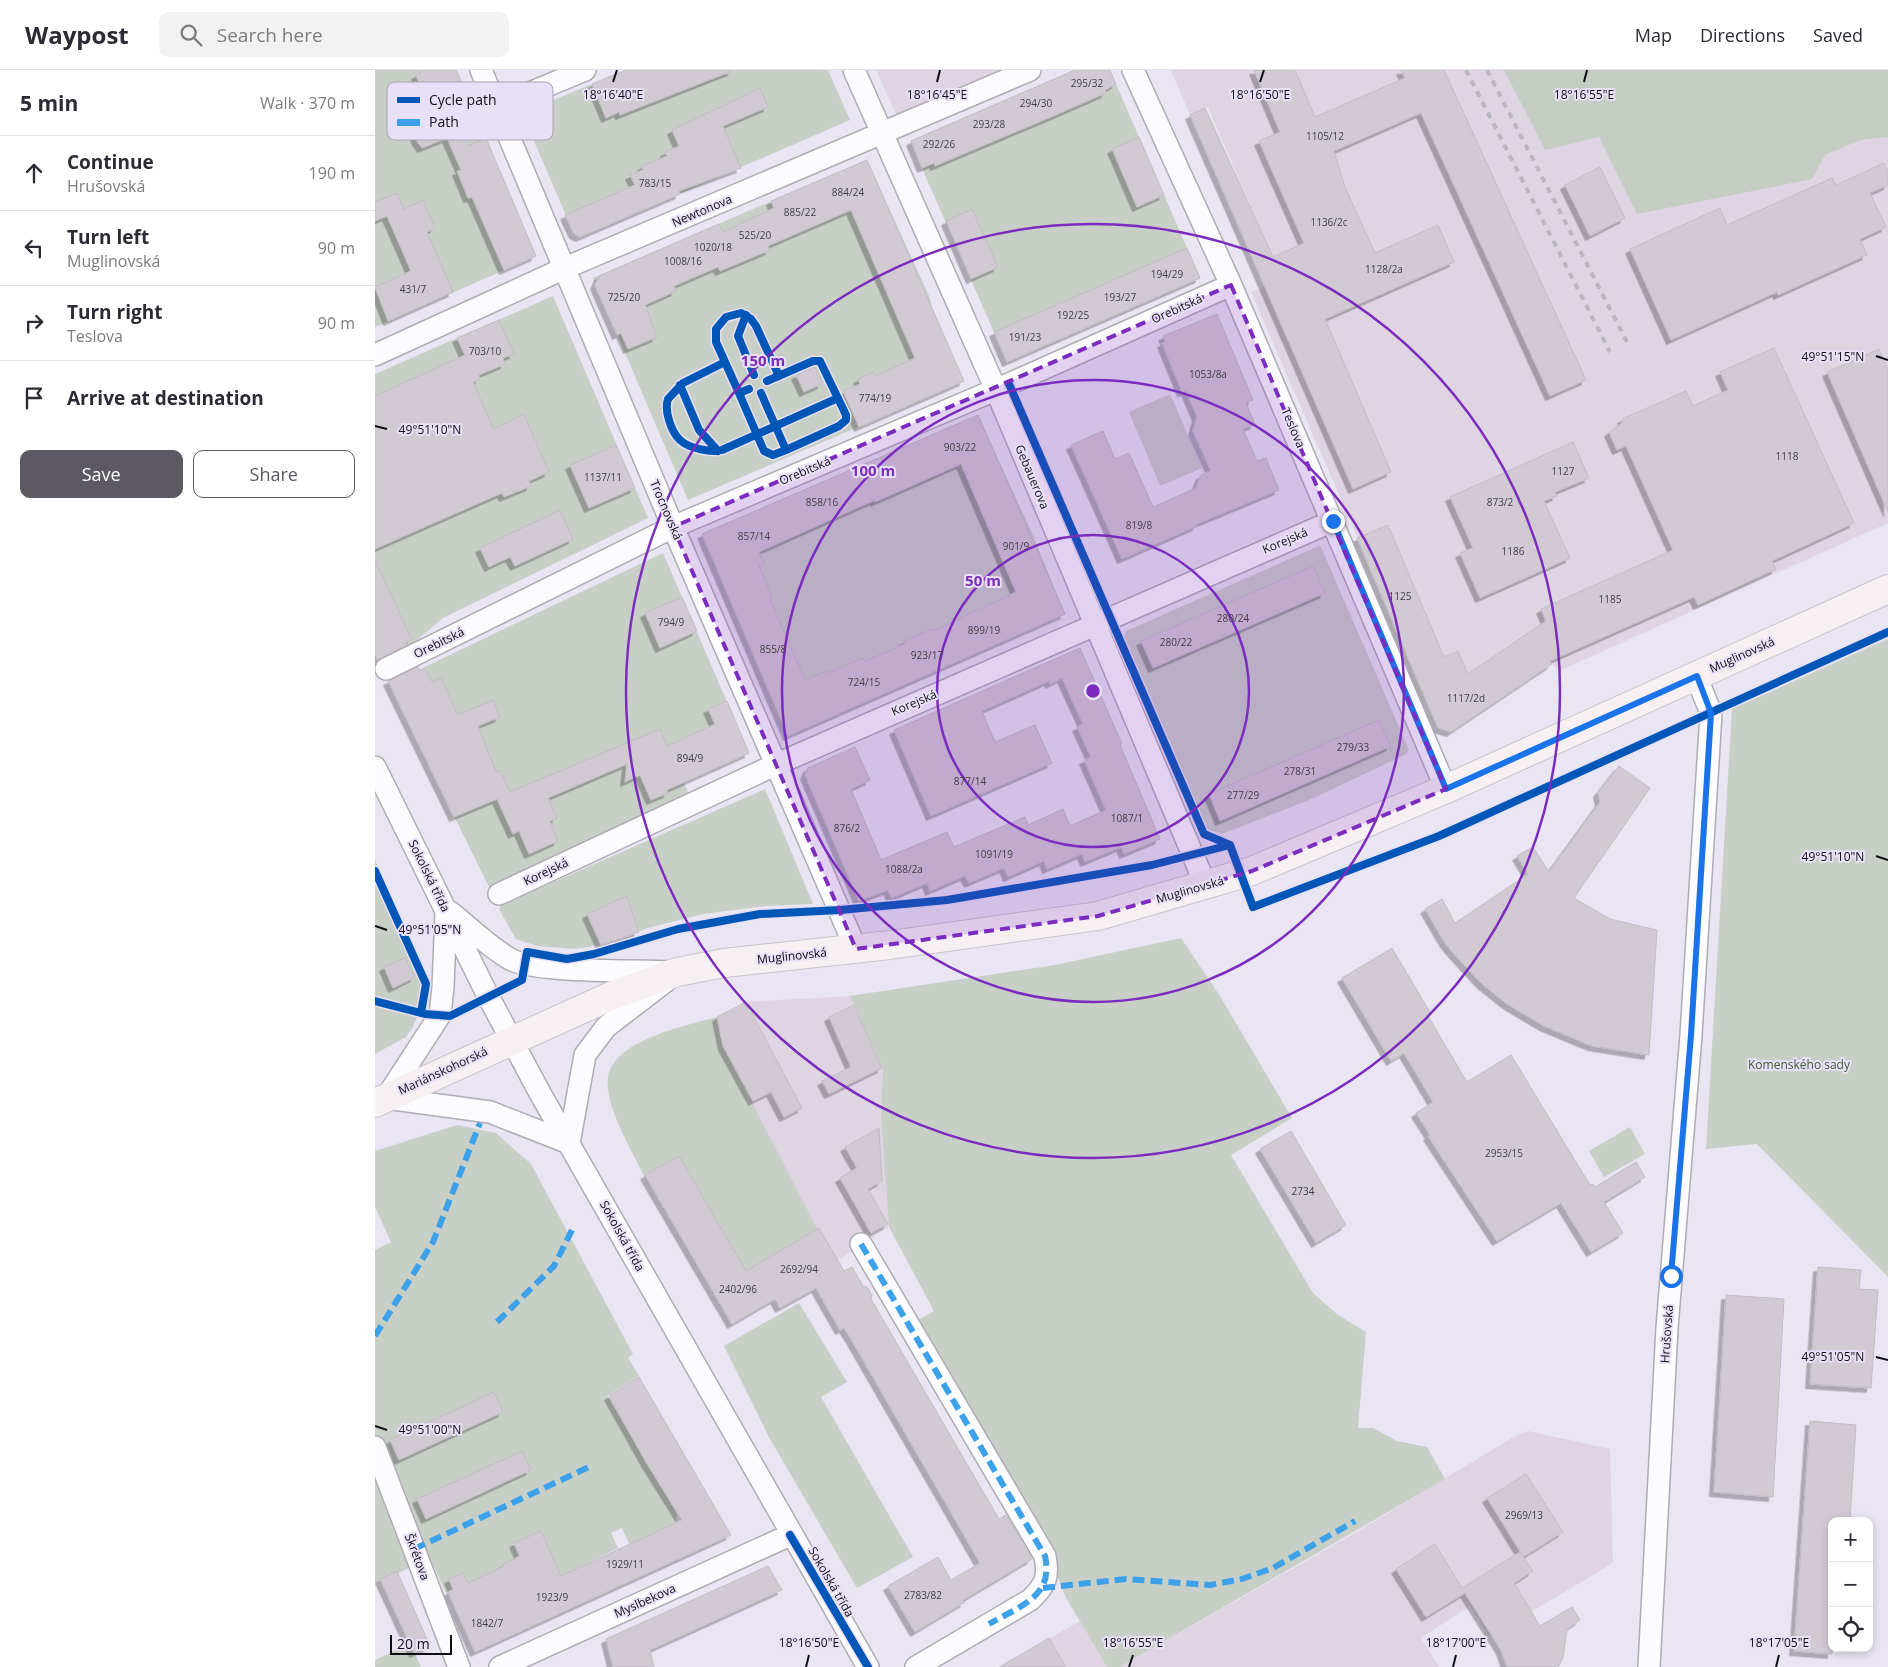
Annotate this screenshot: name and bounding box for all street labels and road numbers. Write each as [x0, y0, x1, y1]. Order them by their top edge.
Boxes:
street label: Newtonova [669, 190, 734, 231]
street label: Orebitská [1149, 290, 1205, 327]
street label: Teslova [1277, 405, 1309, 450]
street label: Gebauerova [1011, 442, 1054, 512]
street label: Orebitská [776, 452, 833, 489]
street label: Trocnovská [646, 477, 687, 542]
street label: Korejská [1259, 523, 1310, 558]
street label: Orebitská [411, 623, 467, 662]
street label: Muglinovská [1706, 633, 1777, 677]
street label: Korejská [888, 685, 939, 720]
street label: Sokolská třída [405, 837, 454, 915]
street label: Korejská [520, 854, 571, 889]
street label: Muglinovská [1154, 872, 1226, 907]
street label: Muglinovská [756, 943, 828, 968]
street label: Mariánskohorská [395, 1042, 490, 1099]
street label: Sokolská třída [596, 1197, 649, 1274]
street label: Hrušovská [1656, 1304, 1677, 1364]
street label: Škrétova [401, 1531, 434, 1583]
street label: Sokolská třída [804, 1544, 858, 1620]
street label: Myslbekova [611, 1579, 678, 1622]

